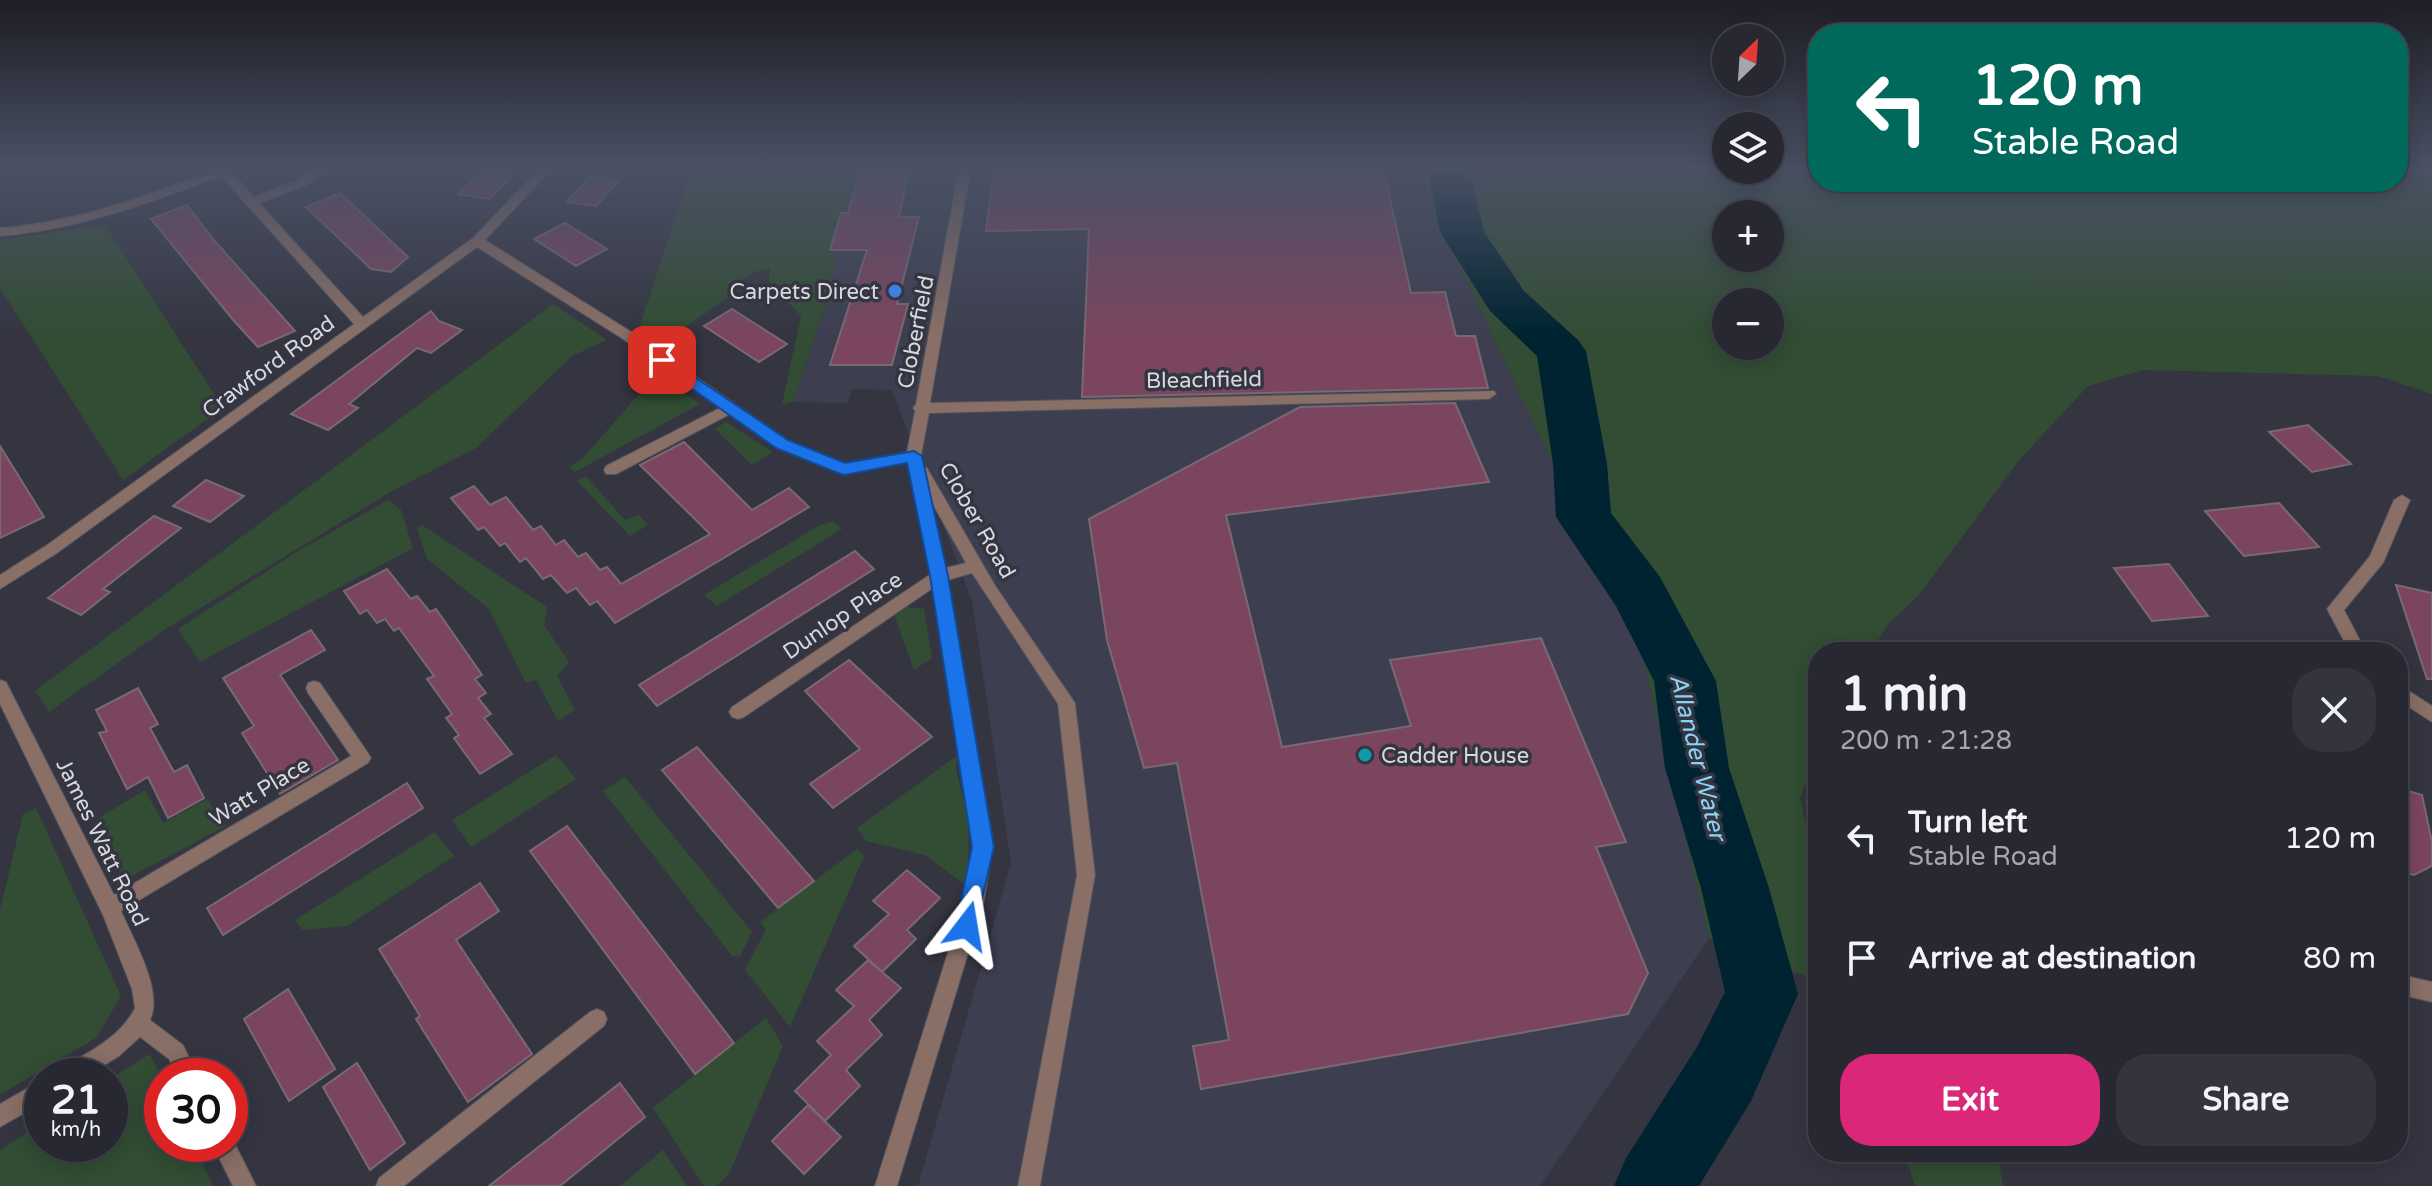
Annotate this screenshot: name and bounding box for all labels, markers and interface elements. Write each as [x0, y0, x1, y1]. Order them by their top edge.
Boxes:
north arrow [1712, 24, 1784, 96]
map controls [1712, 24, 1784, 360]
text: 120 m [1972, 53, 2143, 120]
icon: left [1840, 56, 1944, 160]
button: layers [1712, 112, 1784, 184]
text: Stable Road [1972, 121, 2179, 164]
button: + [1712, 200, 1784, 272]
street label: Cloberfield [892, 273, 940, 391]
place label: Carpets Direct [729, 279, 879, 305]
marker: Carpets Direct [886, 282, 904, 300]
button: − [1712, 288, 1784, 360]
street label: Crawford Road [197, 310, 340, 424]
pin [628, 326, 696, 394]
icon: arrive [640, 338, 684, 382]
street label: Bleachfield [1146, 366, 1262, 394]
street label: Clober Road [933, 458, 1021, 583]
street label: Dunlop Place [778, 566, 907, 665]
text: 1 min [1840, 666, 1968, 724]
button: close [2292, 668, 2376, 752]
water label: Allander Water [1663, 671, 1733, 846]
text: 200 m · 21:28 [1840, 725, 2012, 756]
place label: Cadder House [1381, 743, 1529, 769]
marker: Cadder House [1356, 746, 1374, 764]
street label: Watt Place [205, 752, 314, 832]
street label: James Watt Road [50, 755, 154, 930]
text: Turn left [1908, 804, 2027, 841]
icon: left [1840, 816, 1884, 860]
text: 120 m [2284, 820, 2376, 857]
text: Stable Road [1908, 841, 2058, 872]
position arrow [925, 884, 1009, 968]
icon: arrive [1840, 936, 1884, 980]
text: Arrive at destination [1908, 940, 2196, 977]
text: 80 m [2303, 940, 2376, 977]
button: Exit [1840, 1054, 2100, 1146]
button: Share [2116, 1054, 2376, 1146]
speed limit sign: 30 [144, 1058, 248, 1162]
text: 21 [51, 1076, 101, 1124]
text: km/h [51, 1118, 101, 1142]

